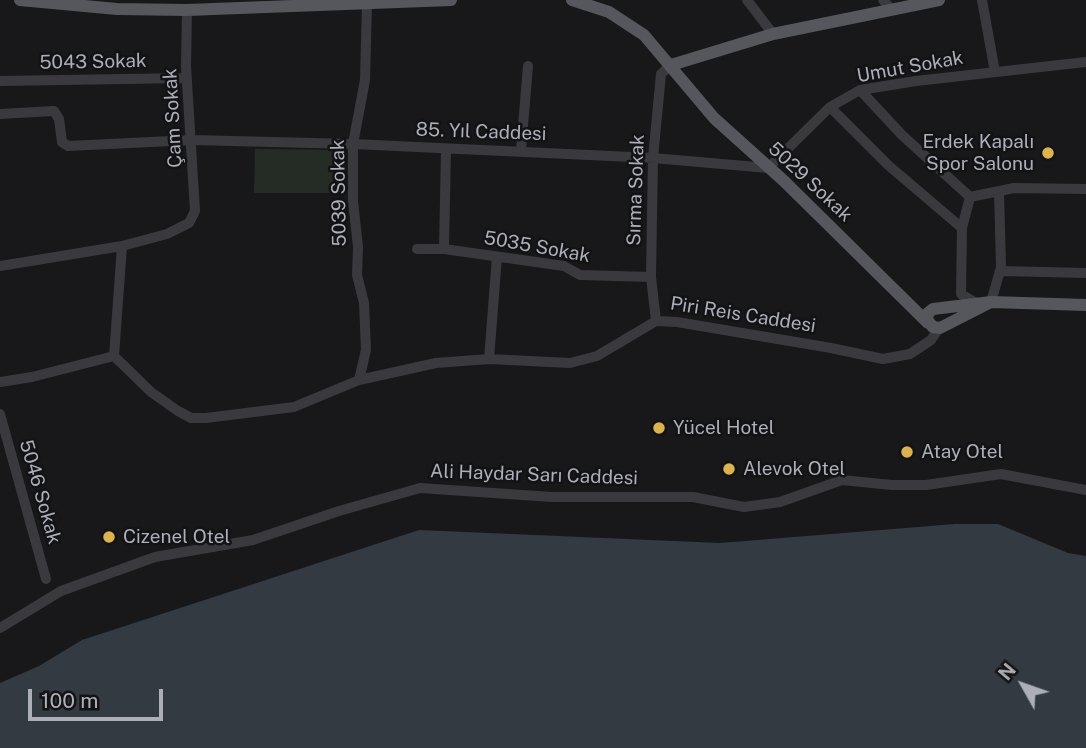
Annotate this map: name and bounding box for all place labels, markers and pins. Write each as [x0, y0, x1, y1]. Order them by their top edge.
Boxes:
place label: Erdek Kapalı Spor Salonu [923, 131, 1034, 175]
marker: Erdek Kapalı Spor Salonu [1040, 145, 1056, 161]
place label: Yücel Hotel [673, 417, 774, 439]
marker: Yücel Hotel [651, 420, 667, 436]
place label: Atay Otel [921, 441, 1003, 463]
marker: Atay Otel [899, 444, 915, 460]
place label: Alevok Otel [743, 458, 845, 480]
marker: Alevok Otel [721, 461, 737, 477]
place label: Cizenel Otel [123, 526, 230, 548]
marker: Cizenel Otel [101, 529, 117, 545]

